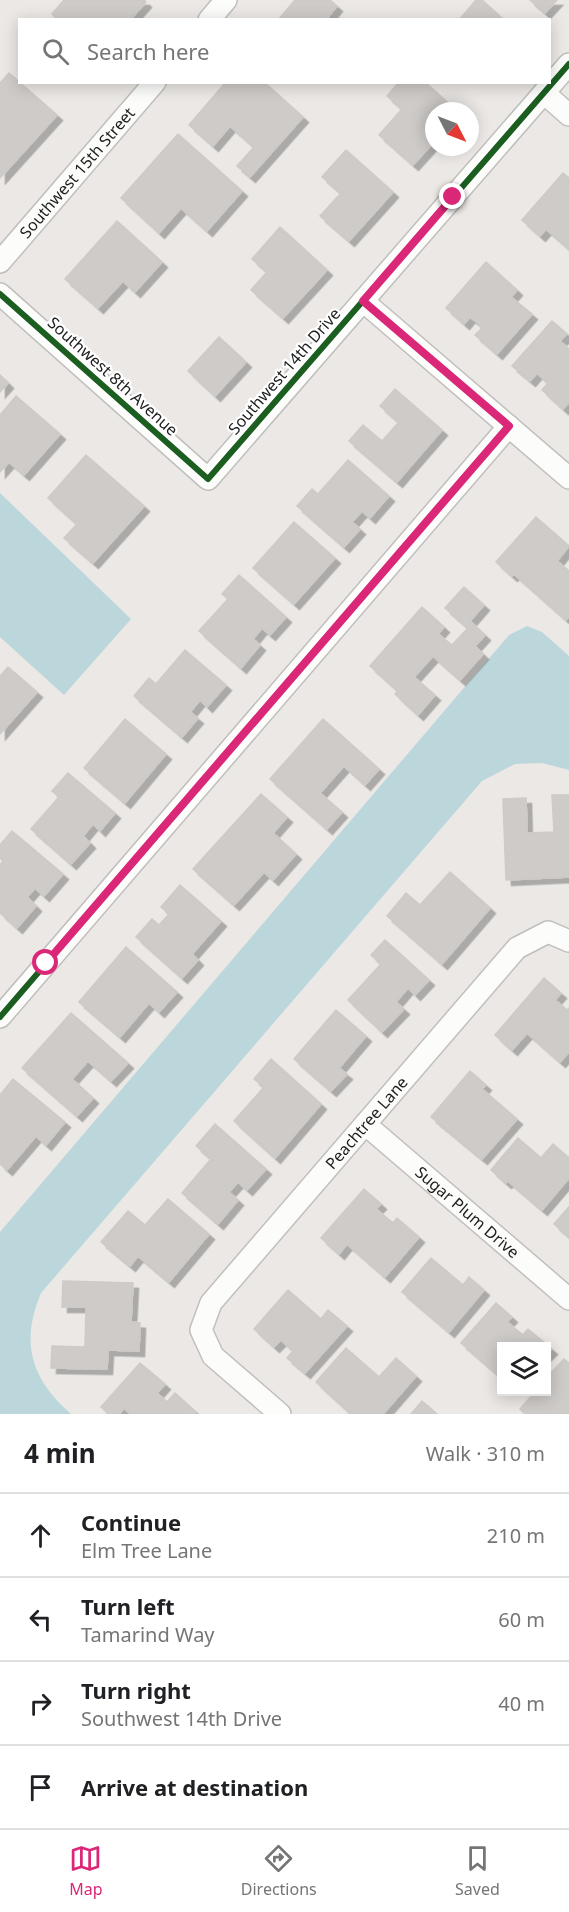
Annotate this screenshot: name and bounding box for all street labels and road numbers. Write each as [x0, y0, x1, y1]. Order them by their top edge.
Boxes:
street label: Southwest 15th Street [14, 102, 140, 243]
street label: Southwest 14th Drive [223, 303, 345, 439]
street label: Southwest 8th Avenue [43, 311, 183, 441]
street label: Peachtree Lane [320, 1072, 413, 1174]
street label: Sugar Plum Drive [411, 1161, 524, 1263]

